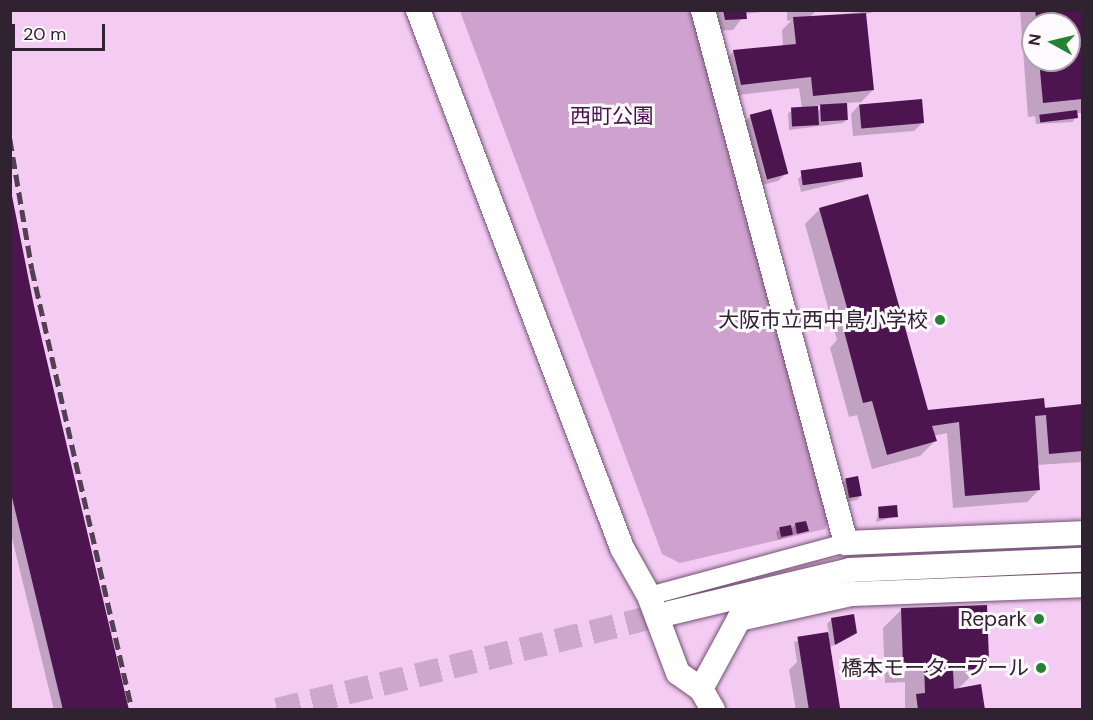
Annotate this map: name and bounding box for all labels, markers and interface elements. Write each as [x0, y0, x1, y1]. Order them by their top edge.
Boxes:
scale bar [15, 12, 108, 50]
north arrow [1021, 12, 1081, 72]
text: 20 m [23, 22, 66, 46]
text: N [1023, 32, 1046, 47]
park label: 西町公園 [570, 103, 654, 129]
place label: 大阪市立西中島小学校 [718, 307, 928, 333]
marker: 大阪市立西中島小学校 [933, 313, 947, 327]
place label: Repark [960, 606, 1027, 632]
marker: Repark [1032, 612, 1046, 626]
place label: 橋本モータープール [840, 655, 1029, 681]
marker: 橋本モータープール [1034, 661, 1048, 675]

